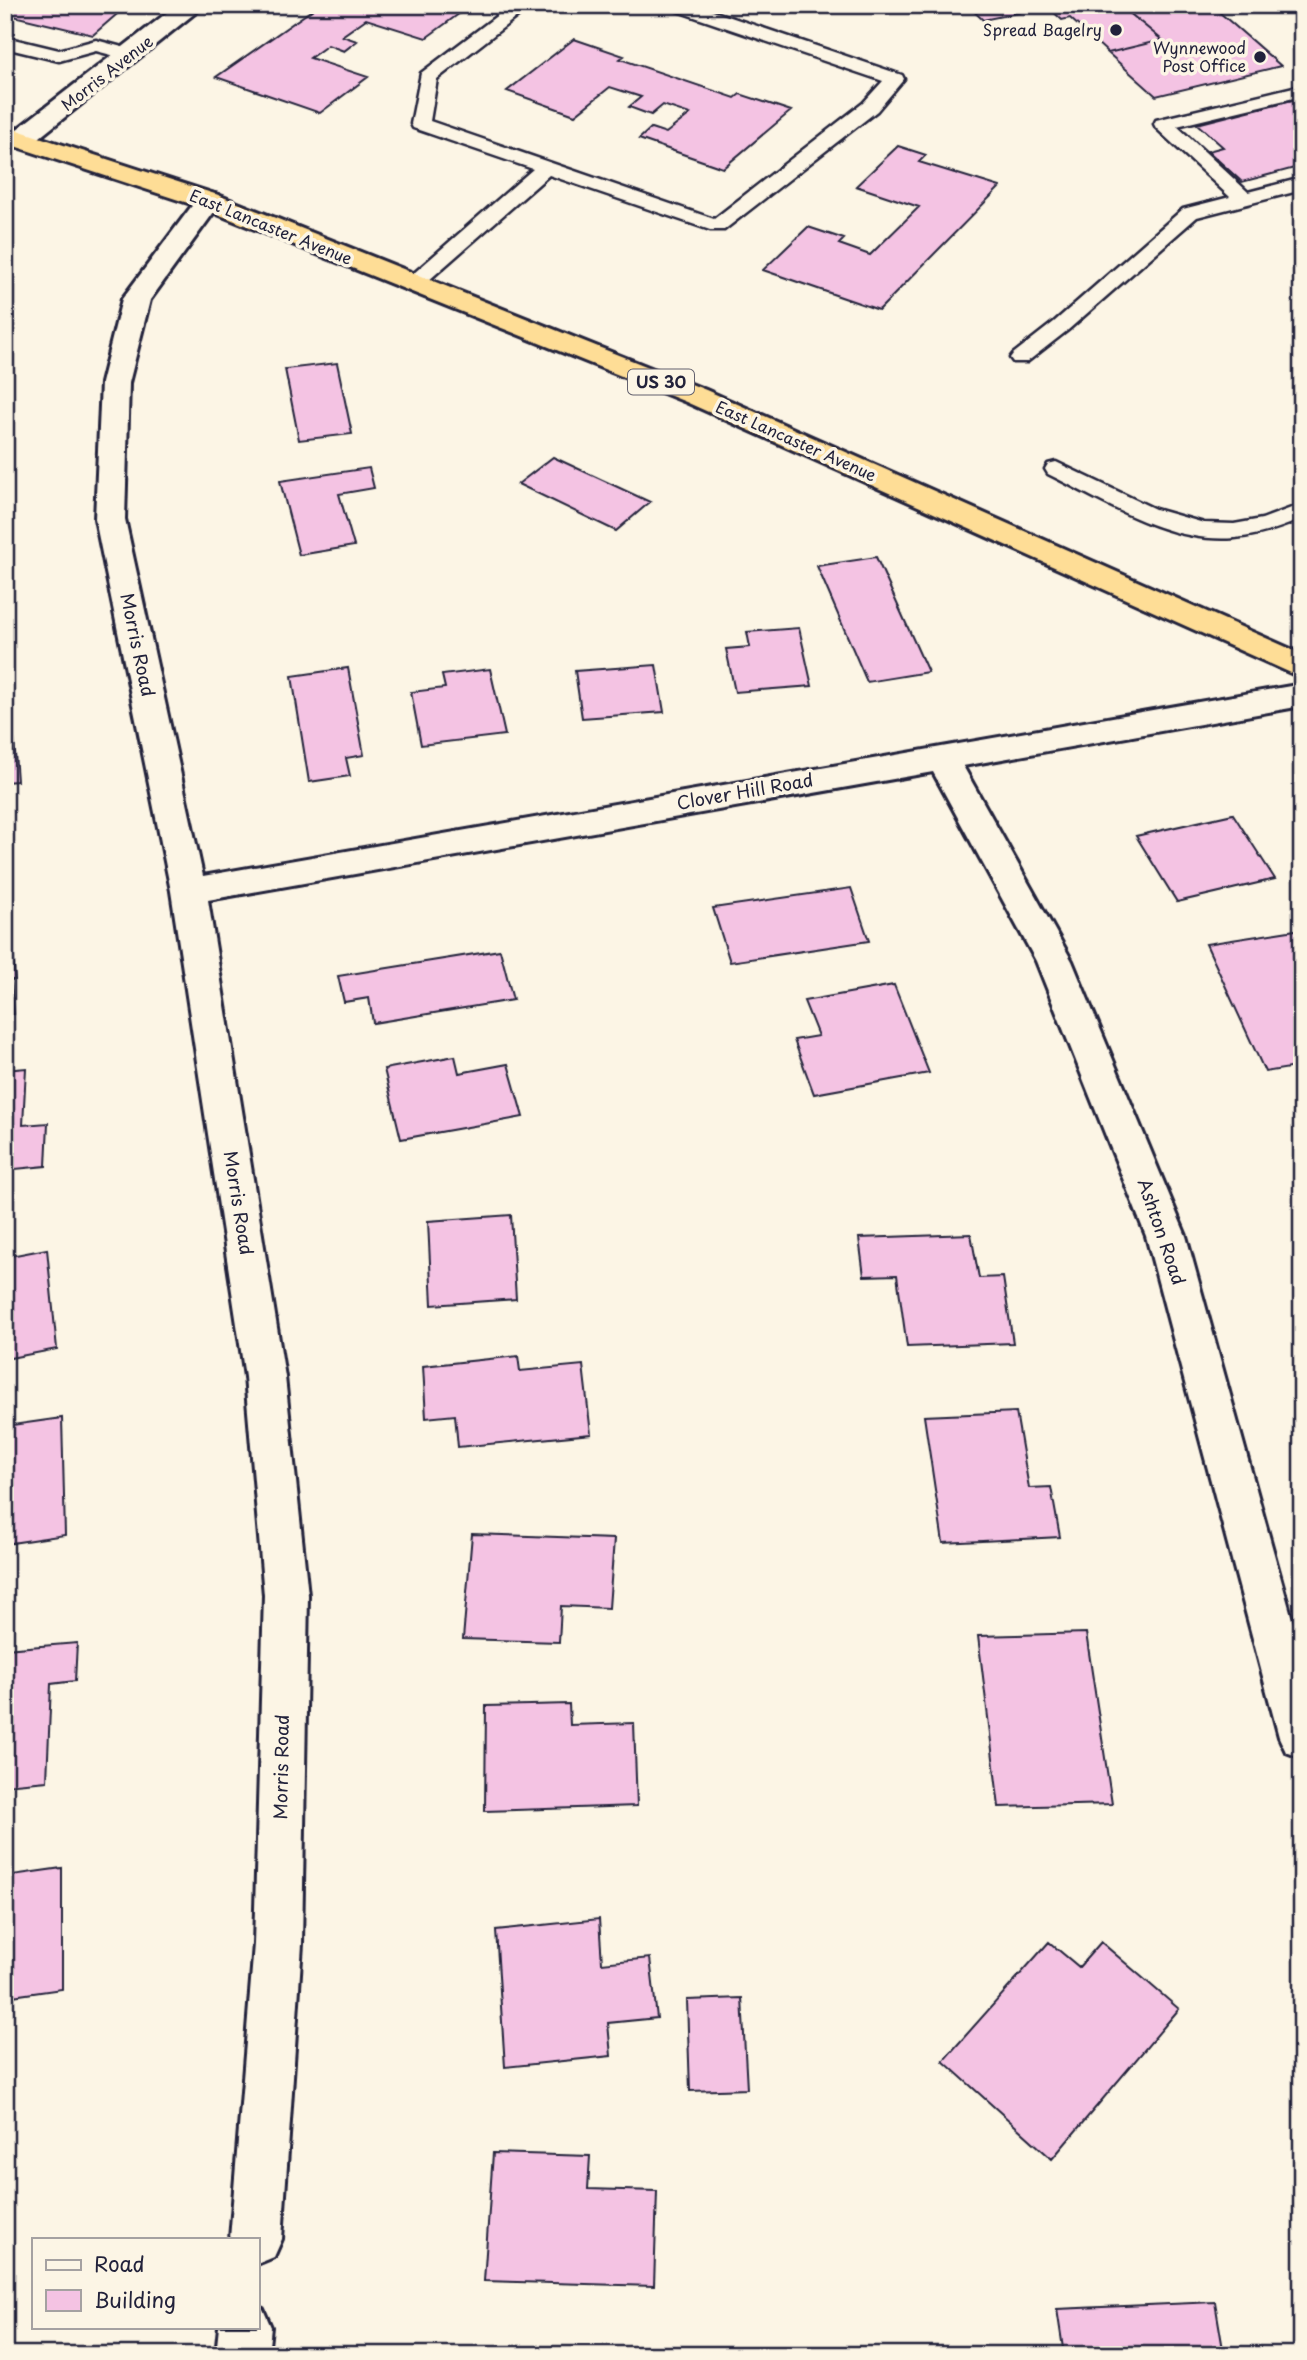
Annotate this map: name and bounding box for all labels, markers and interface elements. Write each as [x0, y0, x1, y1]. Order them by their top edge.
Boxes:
place label: Spread Bagelry [983, 17, 1102, 41]
marker: Spread Bagelry [1108, 22, 1124, 38]
street label: Morris Avenue [55, 29, 158, 116]
place label: Wynnewood Post Office [1153, 35, 1246, 77]
marker: Wynnewood Post Office [1252, 49, 1268, 65]
street label: East Lancaster Avenue [186, 182, 357, 270]
road number: US 30 [628, 370, 694, 394]
street label: East Lancaster Avenue [712, 394, 881, 486]
street label: Morris Road [114, 590, 163, 699]
street label: Clover Hill Road [674, 765, 815, 816]
street label: Morris Road [218, 1149, 261, 1257]
street label: Ashton Road [1132, 1175, 1193, 1288]
street label: Morris Road [266, 1714, 295, 1820]
legend [32, 2238, 259, 2328]
text: Road [94, 2247, 145, 2279]
text: Building [94, 2283, 176, 2315]

